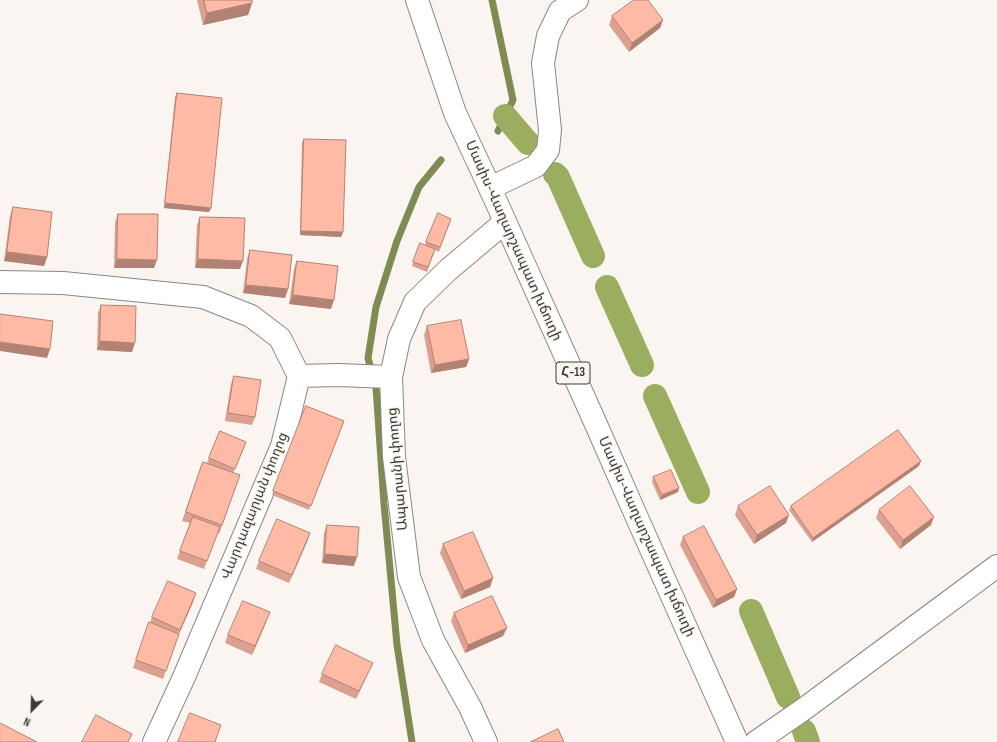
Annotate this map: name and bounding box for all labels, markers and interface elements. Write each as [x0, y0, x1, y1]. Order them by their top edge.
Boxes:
street label: Մասիս-Վաղարշապատ խճուղի [461, 138, 565, 344]
road number: Հ-13 [556, 362, 590, 384]
street label: Ապարանի փողոց [384, 407, 412, 531]
street label: Վարդազարյան փողոց [218, 430, 292, 582]
street label: Մասիս-Վաղարշապատ խճուղի [594, 434, 698, 640]
north arrow [12, 690, 52, 730]
text: N [22, 714, 32, 729]

